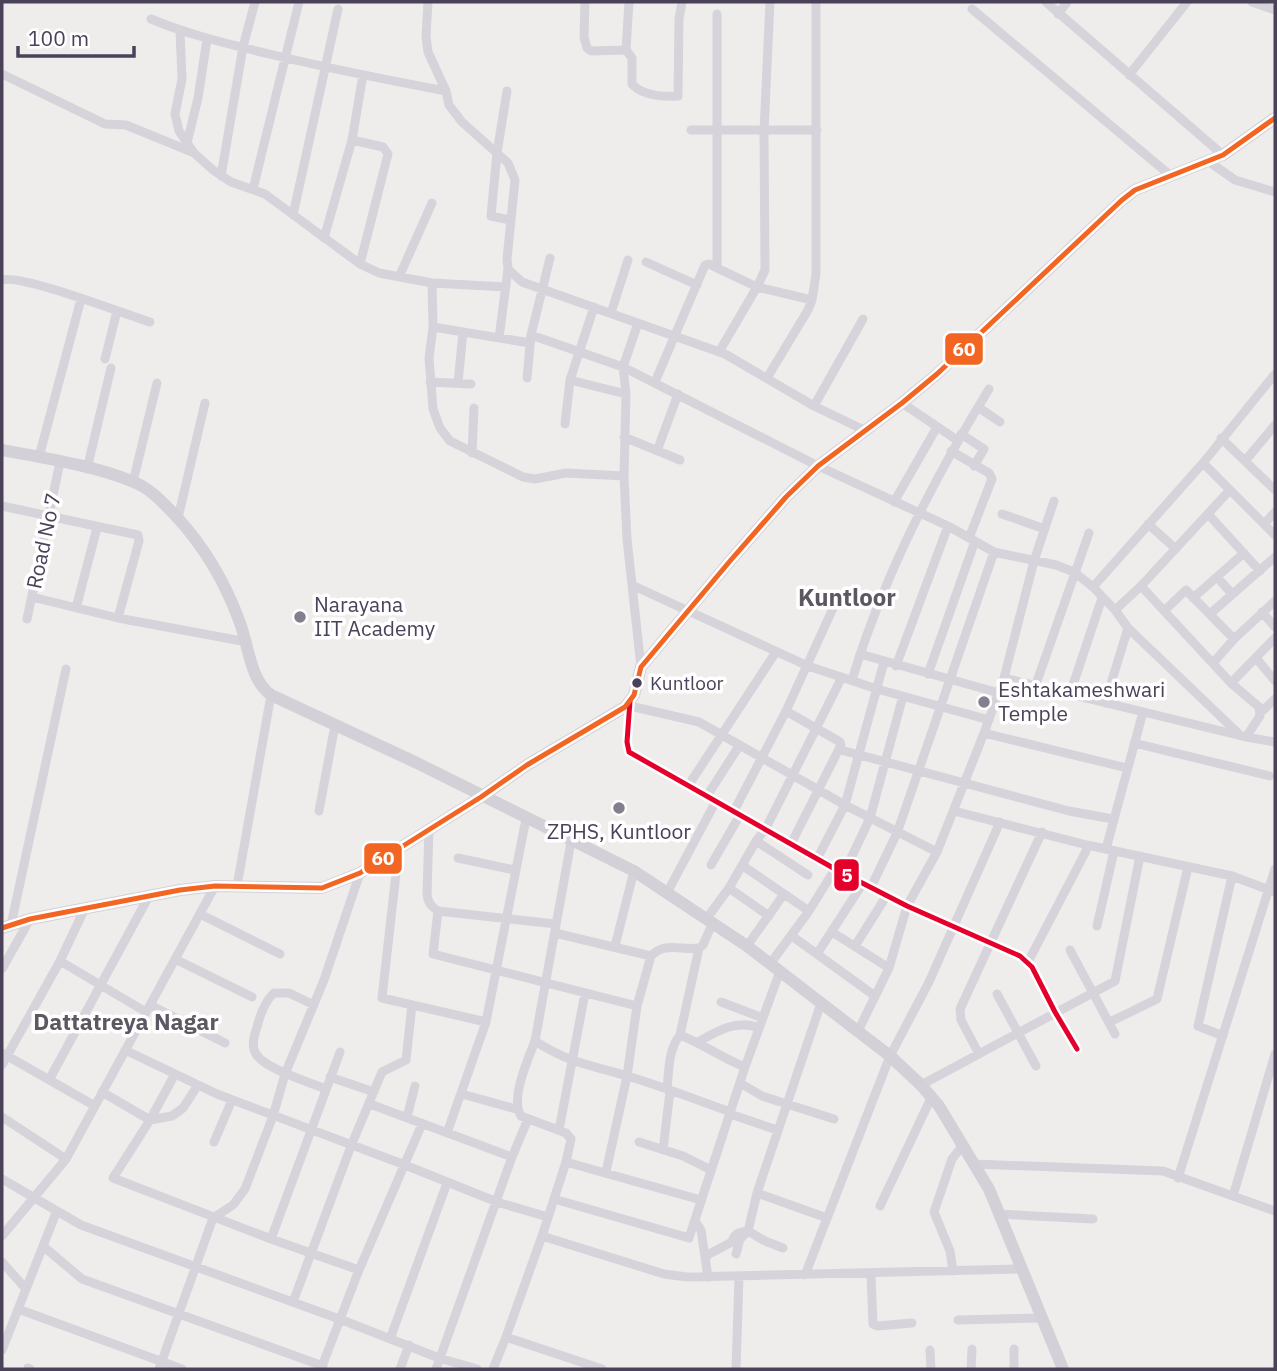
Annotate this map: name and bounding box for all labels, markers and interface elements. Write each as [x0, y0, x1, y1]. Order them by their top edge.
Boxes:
scale bar [18, 14, 133, 58]
text: 100 m [28, 24, 89, 52]
line badge: 60 [944, 332, 984, 366]
text: 60 [953, 337, 975, 361]
street label: Road No 7 [19, 490, 67, 591]
district label: Kuntloor [798, 581, 896, 613]
place label: Narayana IIT Academy [314, 590, 436, 642]
marker: Narayana IIT Academy [292, 609, 308, 625]
place label: Kuntloor [650, 671, 724, 695]
place label: Eshtakameshwari Temple [998, 675, 1165, 727]
marker: Kuntloor [630, 676, 644, 690]
marker: Eshtakameshwari Temple [976, 694, 992, 710]
marker: ZPHS, Kuntloor [611, 800, 627, 816]
place label: ZPHS, Kuntloor [547, 817, 691, 845]
line badge: 60 [363, 842, 403, 875]
text: 60 [372, 846, 394, 870]
line badge: 5 [833, 858, 860, 892]
text: 5 [841, 863, 853, 887]
district label: Dattatreya Nagar [33, 1006, 219, 1036]

